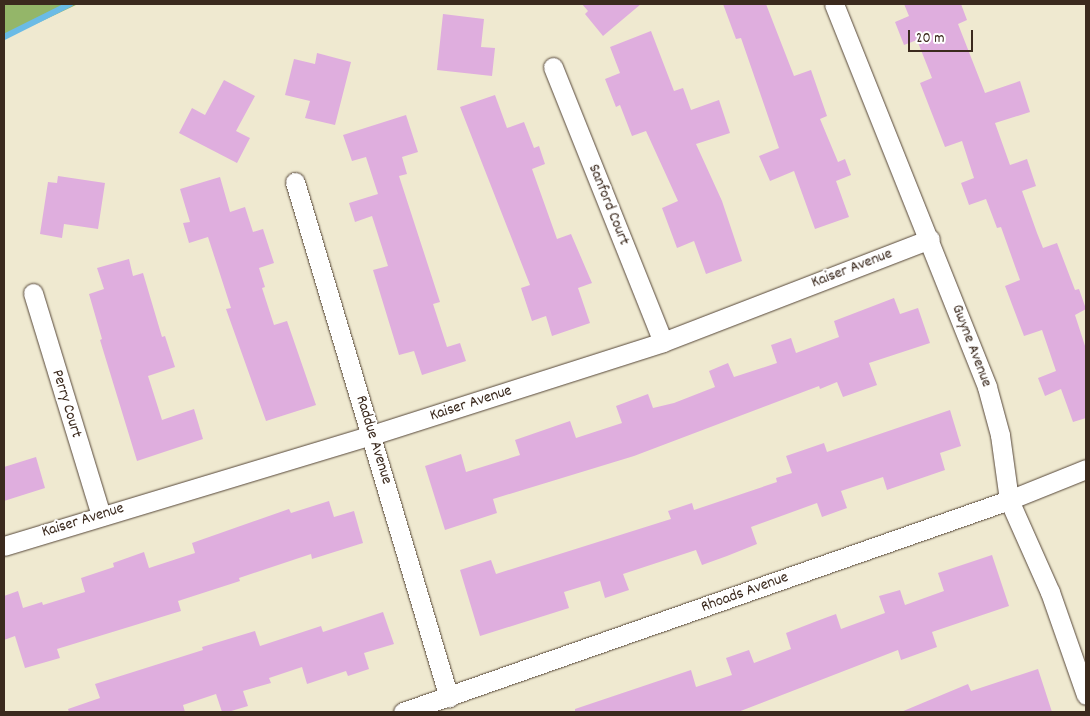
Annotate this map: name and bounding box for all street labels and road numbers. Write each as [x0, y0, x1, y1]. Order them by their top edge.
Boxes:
street label: Sanford Court [583, 162, 633, 248]
street label: Kaiser Avenue [809, 245, 895, 293]
street label: Gwyne Avenue [946, 302, 996, 390]
street label: Perry Court [47, 368, 85, 440]
street label: Kaiser Avenue [428, 382, 514, 426]
street label: Raddue Avenue [350, 393, 396, 487]
street label: Kaiser Avenue [40, 499, 126, 543]
street label: Rhoads Avenue [699, 568, 791, 618]

